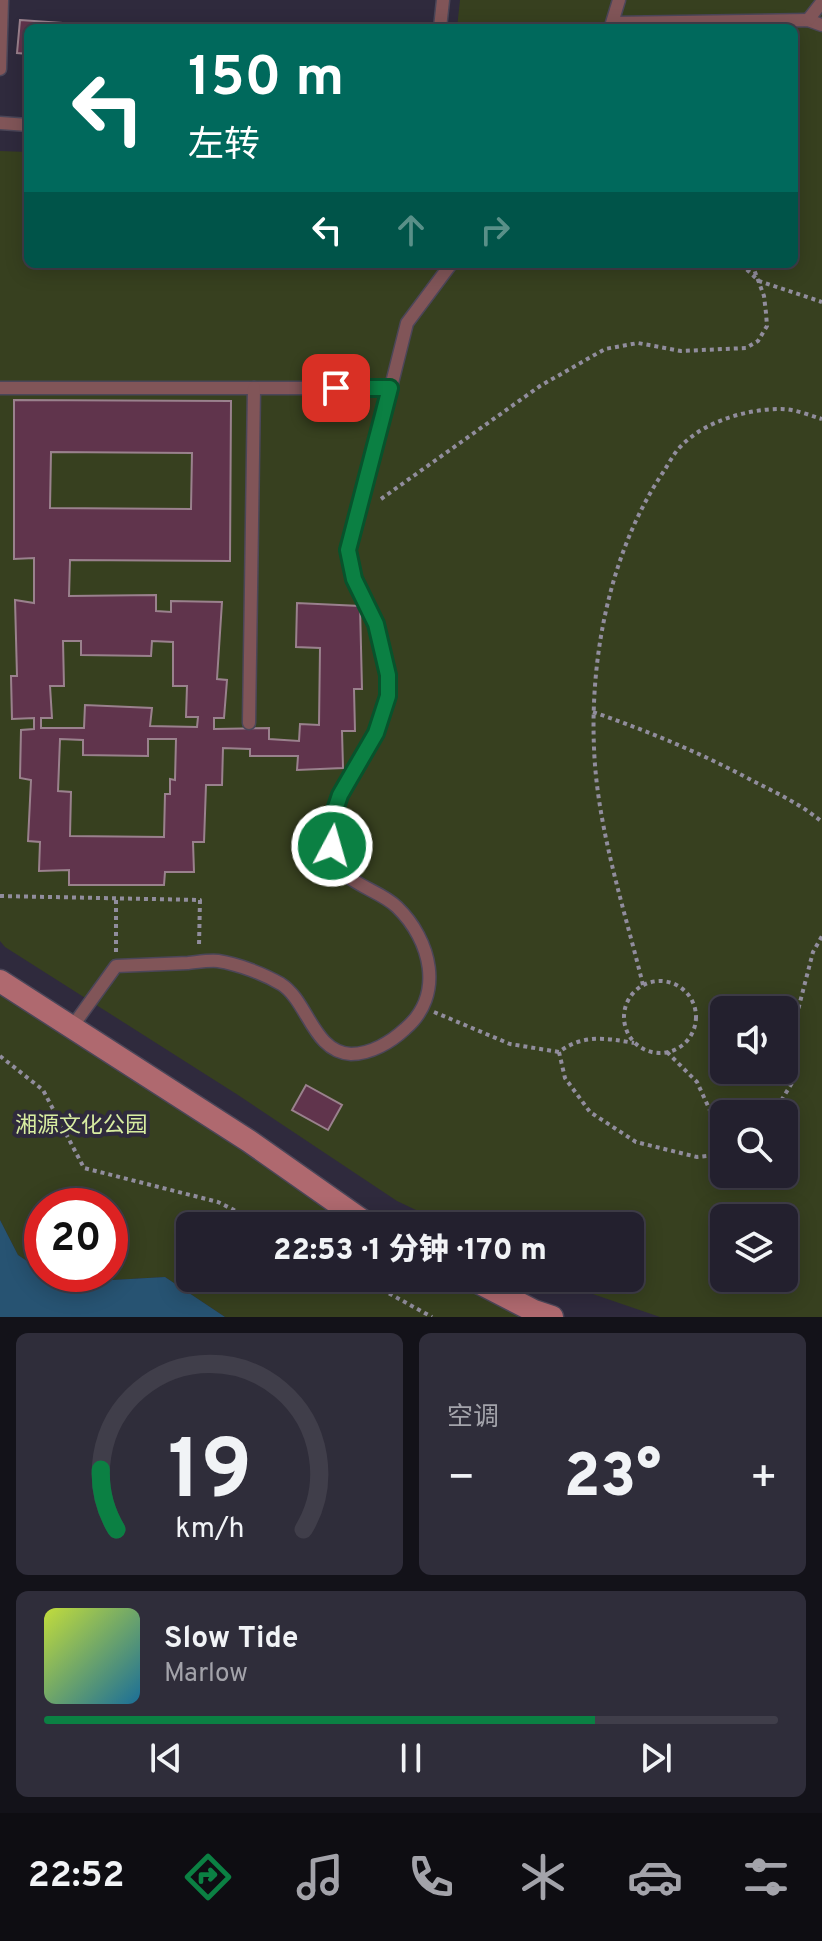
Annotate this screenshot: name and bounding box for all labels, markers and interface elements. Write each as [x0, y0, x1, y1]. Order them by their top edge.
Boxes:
text: 150 m [188, 45, 344, 115]
icon: left [56, 56, 160, 160]
text: 左转 [188, 124, 260, 170]
icon: left [305, 208, 349, 252]
icon: ahead [389, 208, 433, 252]
icon: right [473, 208, 517, 252]
pin [302, 354, 370, 422]
icon: arrive [314, 366, 358, 410]
position arrow [290, 804, 374, 888]
map controls [710, 996, 798, 1292]
button: sound [710, 996, 798, 1084]
button: search [710, 1100, 798, 1188]
park label: 湘源文化公园 [15, 1113, 147, 1140]
speed limit sign: 20 [24, 1188, 128, 1292]
button: layers [710, 1204, 798, 1292]
text: 22:53 · 1 分钟 · 170 m [273, 1233, 547, 1270]
text: 空调 [447, 1402, 499, 1435]
text: 19 [167, 1423, 252, 1528]
text: 23° [564, 1442, 661, 1518]
text: − [447, 1452, 475, 1508]
text: + [750, 1452, 778, 1508]
text: km/h [175, 1512, 244, 1548]
text: Slow Tide [164, 1621, 298, 1658]
text: Marlow [164, 1658, 248, 1691]
icon: previous [144, 1736, 188, 1780]
icon: pause [389, 1736, 433, 1780]
icon: next [634, 1736, 678, 1780]
icon: directions [180, 1849, 236, 1905]
icon: music [292, 1849, 348, 1905]
icon: phone [403, 1849, 459, 1905]
icon: climate [515, 1849, 571, 1905]
icon: car [627, 1849, 683, 1905]
icon: filters [738, 1849, 794, 1905]
text: 22:52 [28, 1854, 125, 1900]

